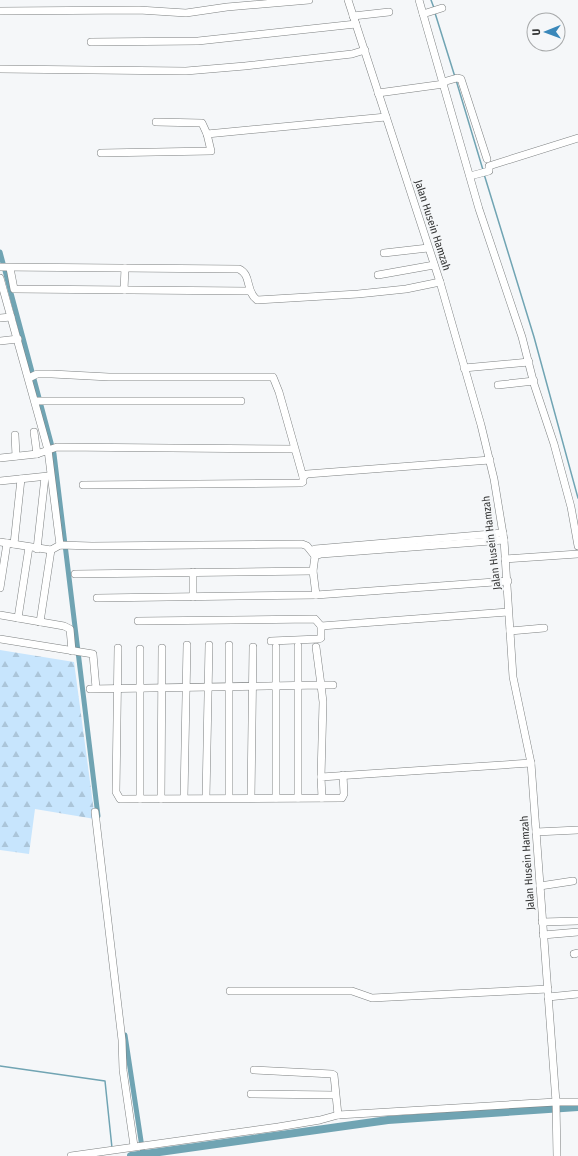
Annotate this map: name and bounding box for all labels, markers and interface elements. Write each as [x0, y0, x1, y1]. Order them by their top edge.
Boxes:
north arrow [526, 12, 566, 52]
text: U [530, 29, 543, 36]
street label: Jalan Husein Hamzah [412, 178, 453, 272]
street label: Jalan Husein Hamzah [479, 495, 504, 591]
street label: Jalan Husein Hamzah [518, 815, 537, 911]

